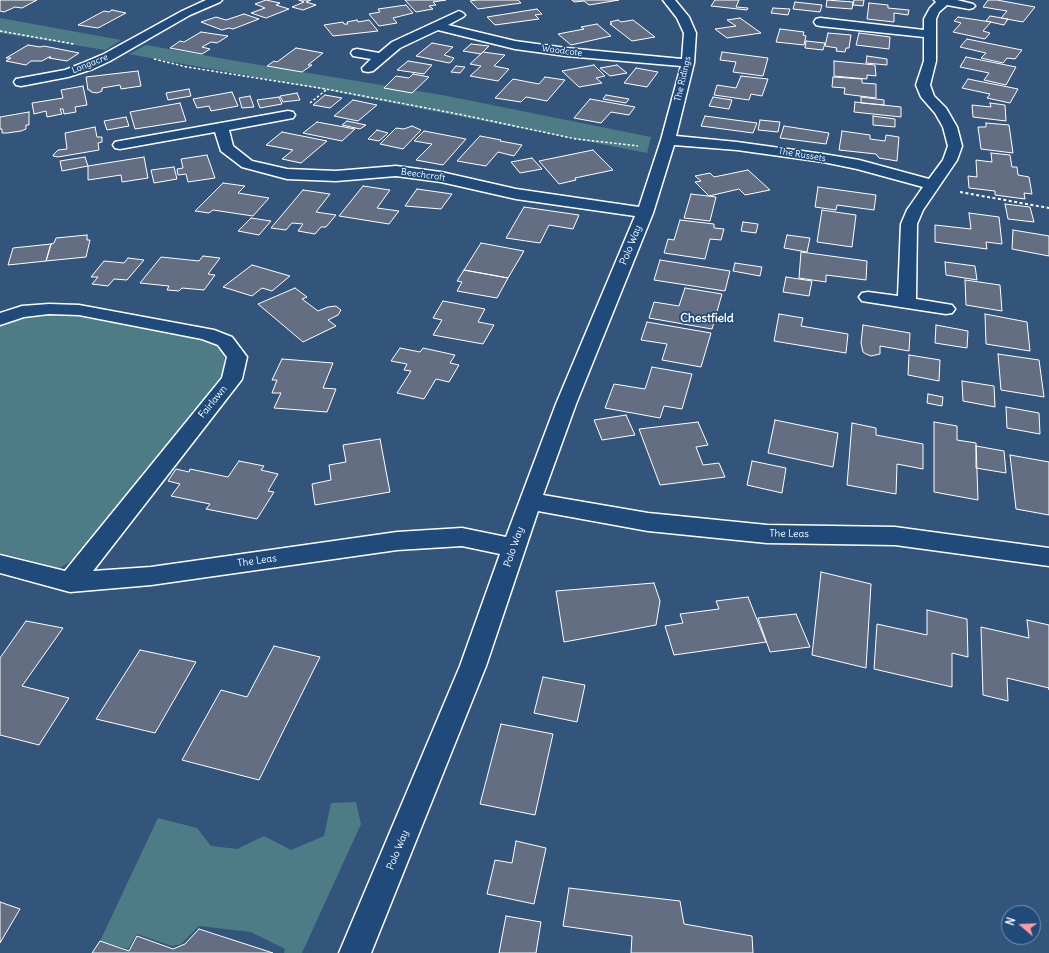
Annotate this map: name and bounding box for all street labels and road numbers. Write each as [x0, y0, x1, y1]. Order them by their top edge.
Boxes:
street label: Woodcote [541, 43, 583, 59]
street label: Longacre [70, 52, 110, 76]
street label: The Ridings [673, 55, 693, 103]
street label: The Russets [777, 146, 827, 164]
street label: Beechcroft [400, 167, 446, 183]
street label: Polo Way [618, 223, 644, 267]
street label: Fairlawn [196, 383, 230, 421]
street label: Polo Way [502, 525, 526, 569]
street label: The Leas [769, 528, 809, 540]
street label: The Leas [237, 552, 277, 570]
street label: Polo Way [385, 828, 411, 872]

